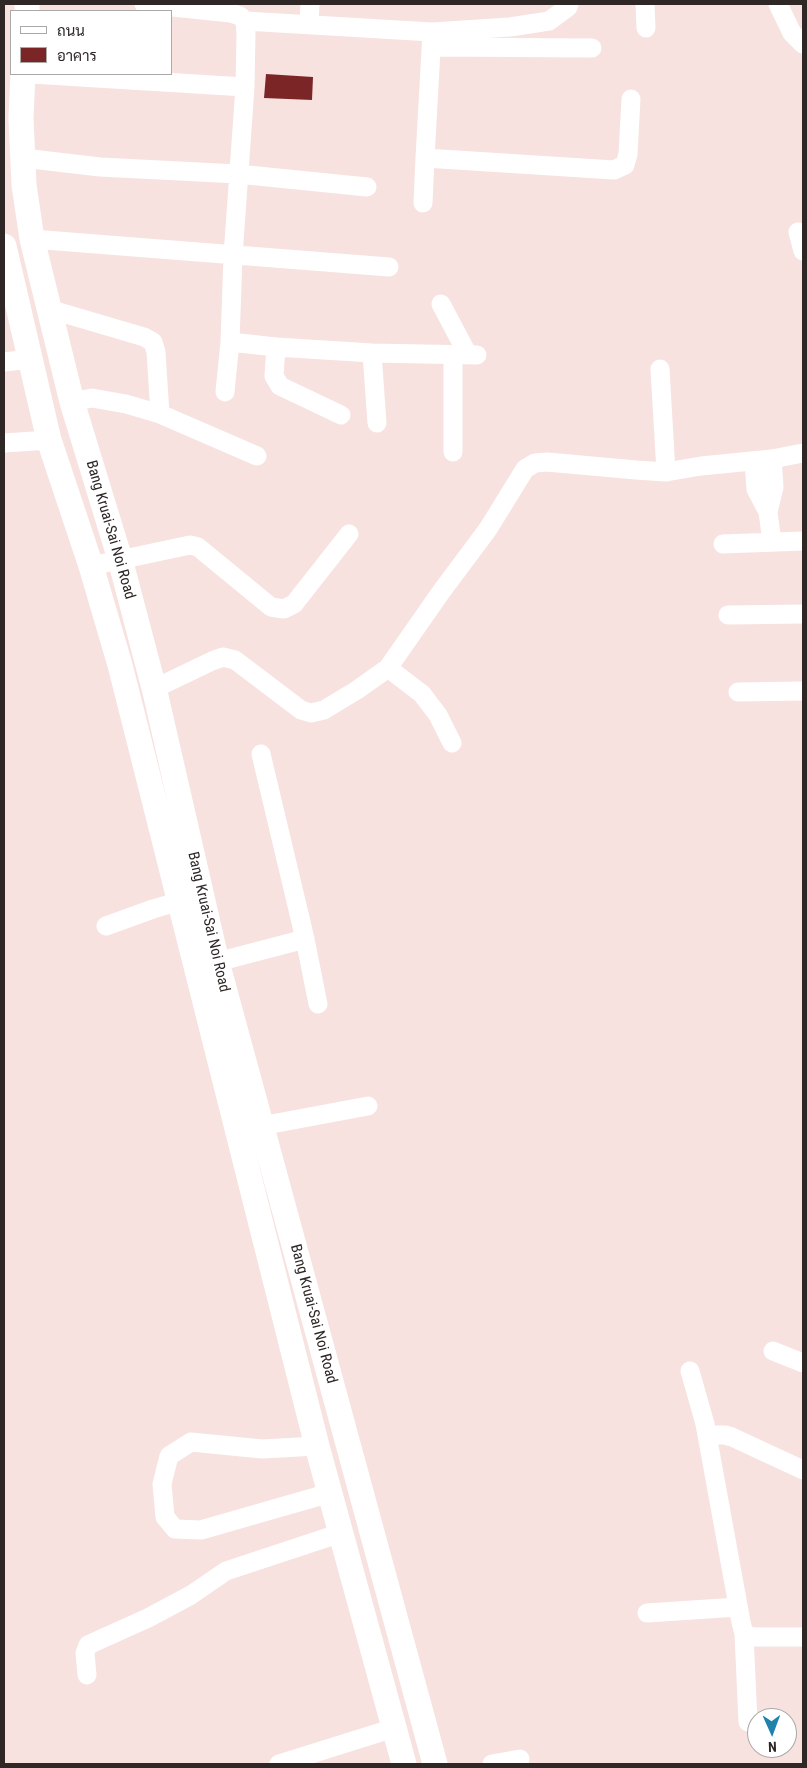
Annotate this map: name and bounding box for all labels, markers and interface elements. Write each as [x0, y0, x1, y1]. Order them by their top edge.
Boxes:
legend [10, 10, 172, 75]
text: ถนน [57, 22, 85, 40]
text: อาคาร [57, 47, 97, 65]
street label: Bang Kruai-Sai Noi Road [82, 459, 138, 601]
street label: Bang Kruai-Sai Noi Road [183, 850, 233, 994]
street label: Bang Kruai-Sai Noi Road [286, 1242, 340, 1386]
north arrow [747, 1708, 797, 1758]
text: N [768, 1739, 777, 1755]

